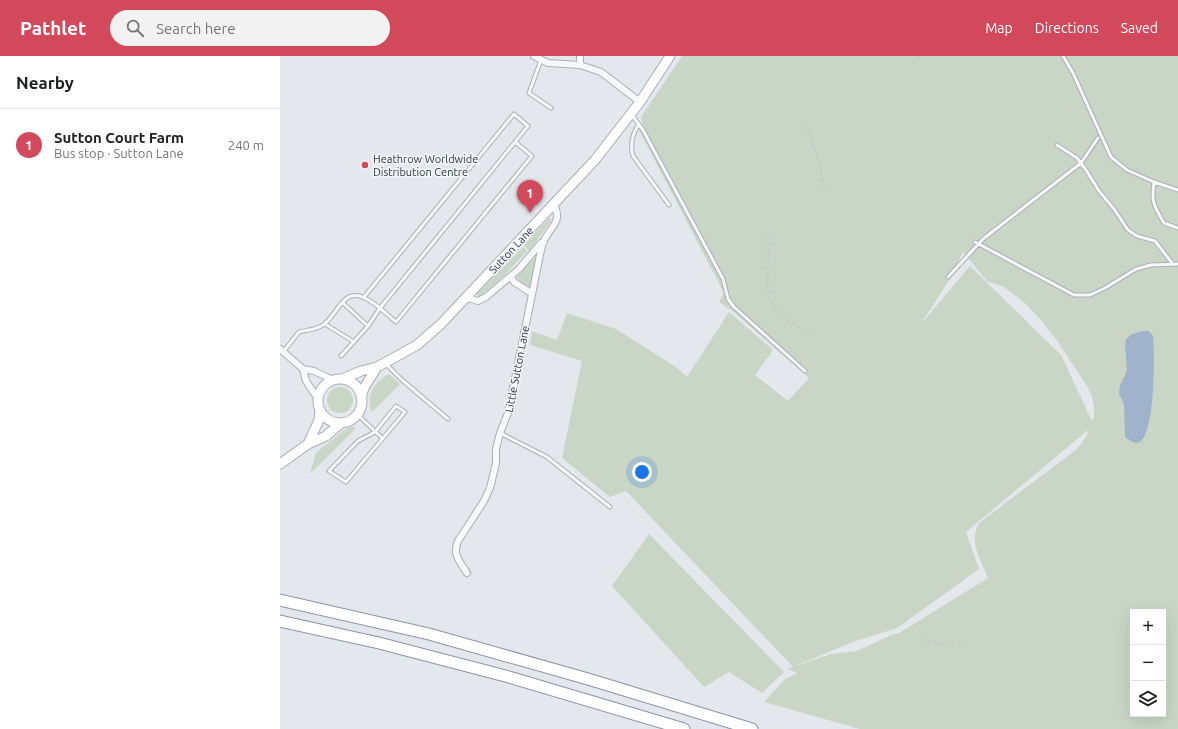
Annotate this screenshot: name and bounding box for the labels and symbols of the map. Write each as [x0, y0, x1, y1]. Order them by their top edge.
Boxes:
place label: Heathrow Worldwide Distribution Centre [373, 153, 478, 178]
marker: Heathrow Worldwide Distribution Centre [360, 160, 370, 170]
pin: 1 [517, 180, 543, 213]
street label: Sutton Lane [486, 224, 536, 276]
street label: Little Sutton Lane [503, 325, 531, 413]
your location [632, 462, 652, 482]

